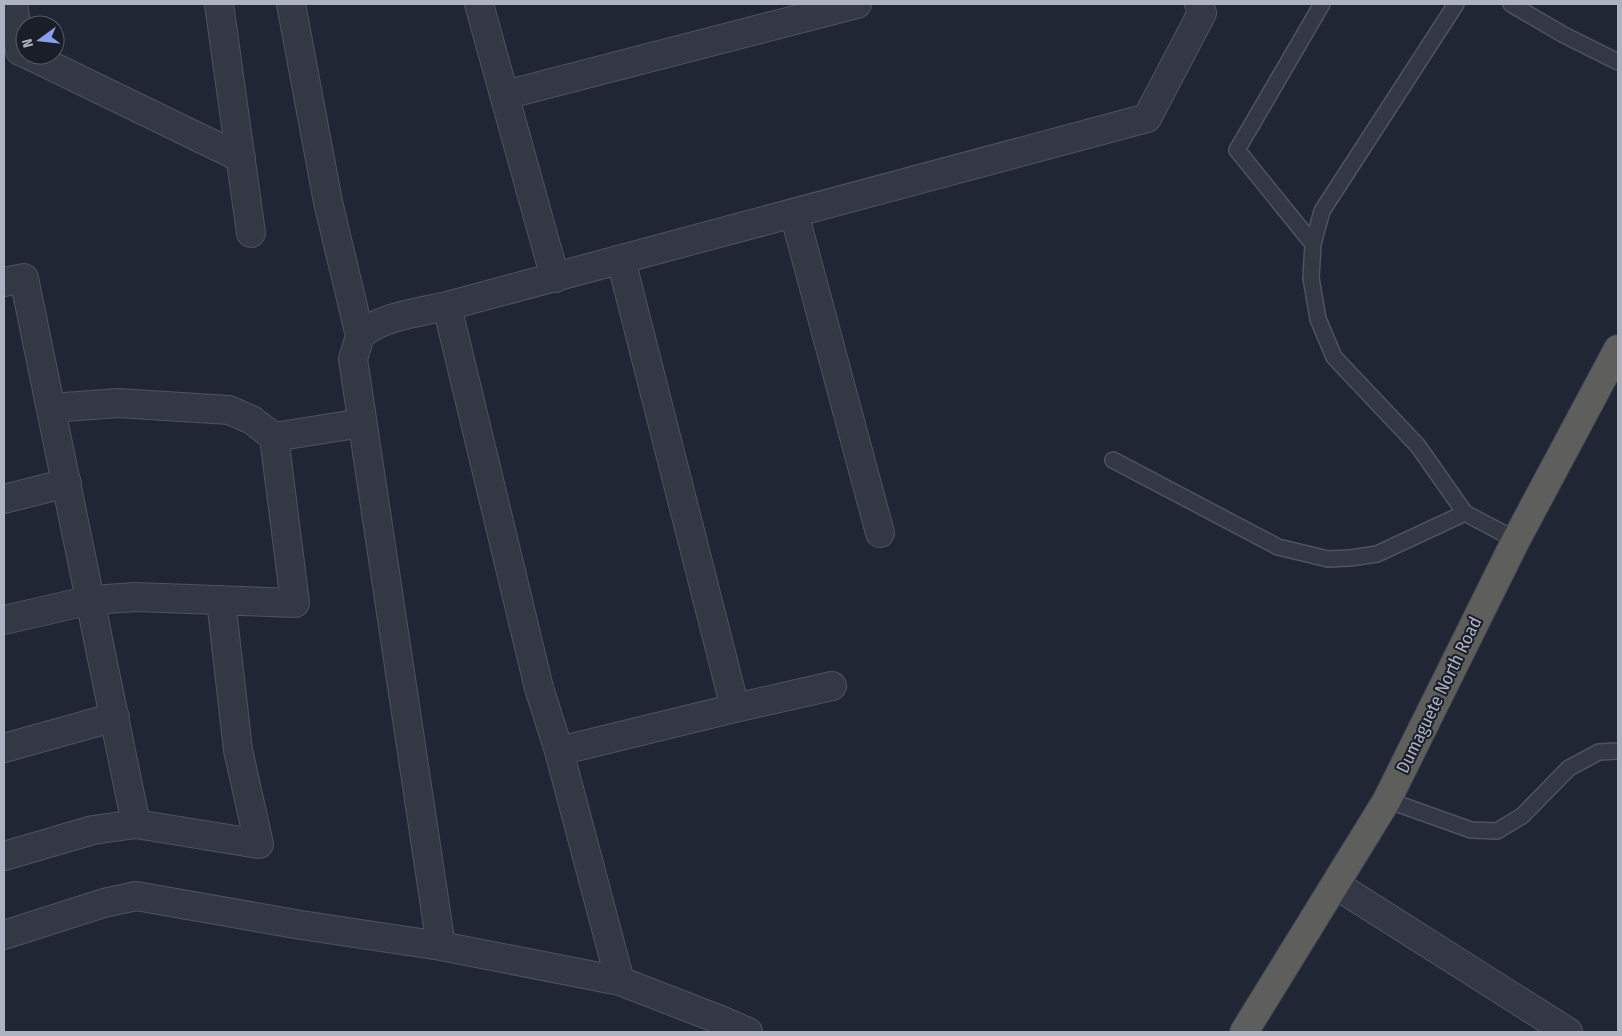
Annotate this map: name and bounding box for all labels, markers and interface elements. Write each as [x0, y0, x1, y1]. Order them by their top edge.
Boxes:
north arrow [15, 15, 65, 65]
text: N [19, 37, 37, 49]
street label: Dumaguete North Road [1392, 613, 1486, 777]

